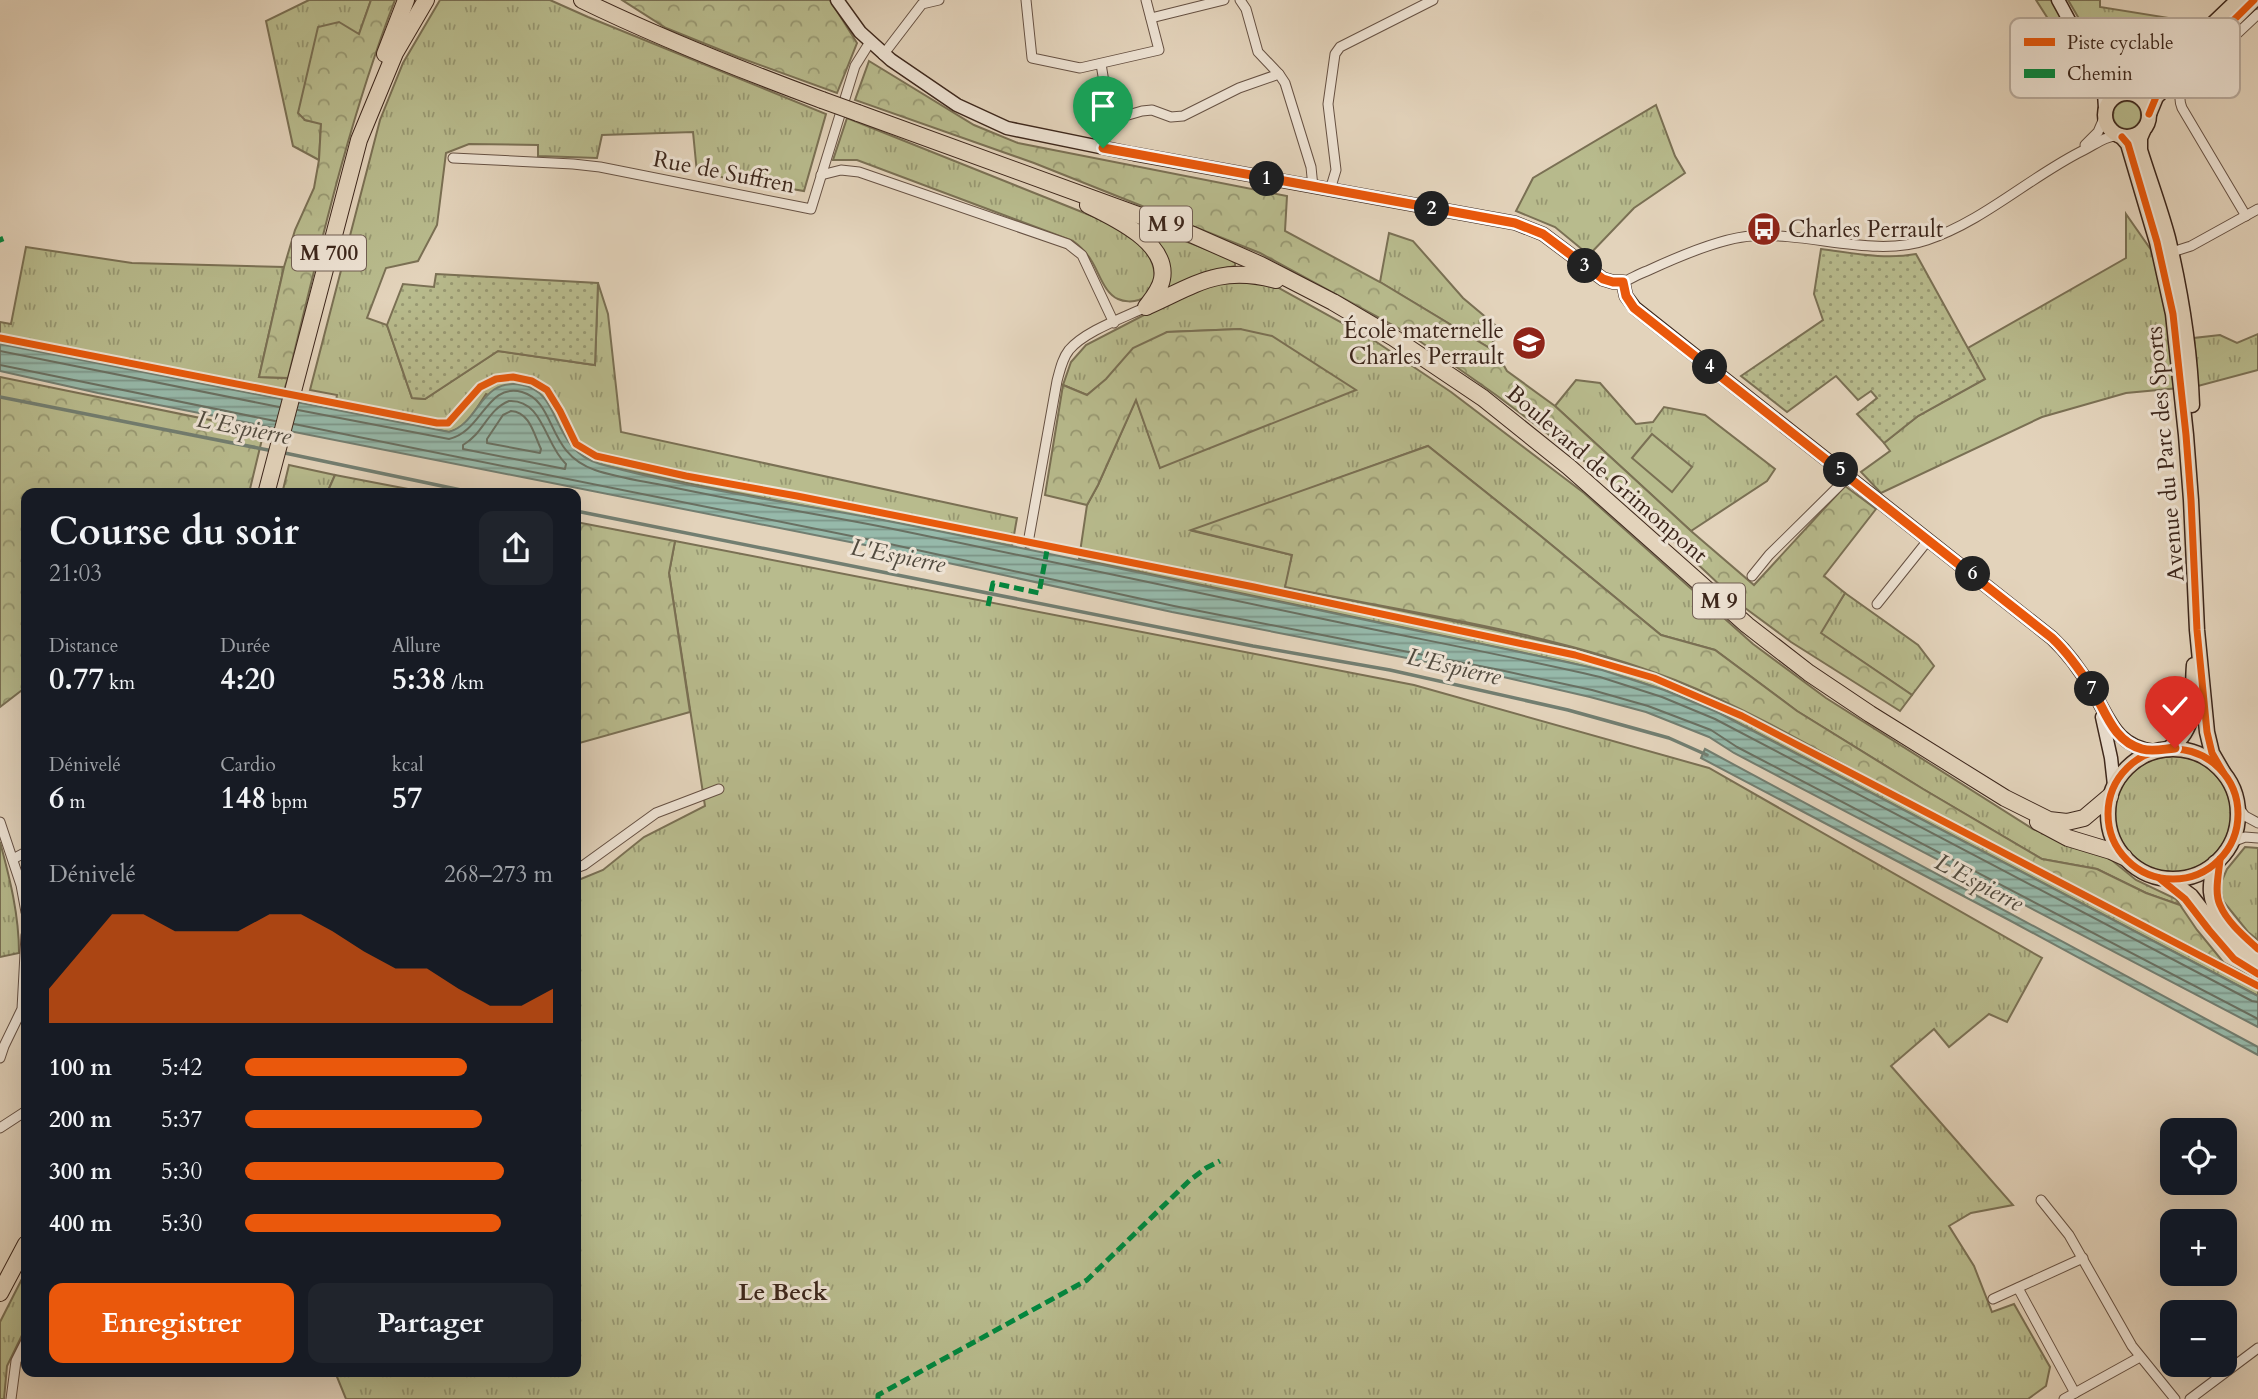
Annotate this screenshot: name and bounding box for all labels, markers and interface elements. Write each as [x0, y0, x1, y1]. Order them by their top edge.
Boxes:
legend [2010, 18, 2240, 98]
text: Piste cyclable [2067, 30, 2174, 56]
text: Chemin [2067, 61, 2133, 87]
pin [1073, 76, 1133, 148]
icon: arrive [1084, 87, 1122, 125]
street label: Rue de Suffren [650, 143, 798, 201]
pin: 1 [1250, 162, 1284, 196]
text: 1 [1262, 165, 1271, 191]
pin: 2 [1414, 192, 1450, 227]
text: 2 [1427, 195, 1436, 221]
road number: M 9 [1140, 206, 1192, 242]
bus stop icon: Charles Perrault [1745, 210, 1783, 248]
place label: Charles Perrault [1788, 214, 1943, 245]
road number: M 700 [292, 236, 366, 270]
pin: 3 [1568, 248, 1602, 284]
text: 3 [1580, 252, 1589, 278]
place label: École maternelle Charles Perrault [1343, 315, 1504, 372]
school or university icon: École maternelle Charles Perrault [1510, 324, 1548, 362]
street label: Avenue du Parc des Sports [2138, 325, 2192, 583]
pin: 4 [1692, 350, 1728, 384]
text: 4 [1705, 353, 1714, 379]
street label: Boulevard de Grimonpont [1500, 378, 1714, 570]
water label: L'Espierre [194, 403, 295, 453]
pin: 5 [1824, 452, 1858, 488]
text: 5 [1836, 456, 1845, 482]
text: Course du soir [49, 506, 299, 558]
button: share [479, 511, 553, 585]
water label: L'Espierre [848, 531, 949, 581]
pin: 6 [1955, 556, 1990, 592]
text: 21:03 [49, 558, 102, 589]
text: 6 [1968, 560, 1977, 586]
road number: M 9 [1693, 584, 1745, 618]
text: Distance [49, 633, 118, 659]
text: Durée [220, 633, 270, 659]
text: Allure [392, 633, 441, 659]
water label: L'Espierre [1404, 640, 1505, 694]
text: 0.77 [49, 659, 104, 700]
text: 4:20 [220, 659, 275, 700]
text: 5:38 [392, 659, 446, 700]
text: km [104, 670, 135, 696]
text: /km [446, 670, 484, 696]
pin: 7 [2074, 672, 2110, 706]
text: 7 [2087, 675, 2096, 701]
pin [2145, 676, 2205, 748]
icon: check [2156, 687, 2194, 725]
text: Dénivelé [49, 752, 121, 778]
text: Cardio [220, 752, 276, 778]
text: kcal [392, 752, 424, 778]
text: 6 [49, 778, 64, 819]
text: 148 [220, 778, 266, 819]
text: 57 [392, 778, 422, 819]
text: m [64, 789, 86, 815]
text: bpm [266, 789, 308, 815]
water label: L'Espierre [1929, 846, 2030, 920]
text: Dénivelé [49, 859, 136, 890]
text: 268–273 m [444, 859, 553, 890]
text: 100 m [49, 1052, 112, 1083]
text: 5:42 [161, 1052, 202, 1083]
text: 200 m [49, 1104, 112, 1135]
text: 5:37 [161, 1104, 202, 1135]
map controls [2160, 1118, 2237, 1377]
button: locate [2160, 1118, 2237, 1195]
text: 300 m [49, 1156, 112, 1187]
text: 5:30 [161, 1156, 202, 1187]
text: 400 m [49, 1208, 112, 1239]
text: 5:30 [161, 1208, 202, 1239]
button: + [2160, 1209, 2237, 1286]
district label: Le Beck [738, 1276, 828, 1309]
button: Enregistrer [49, 1283, 294, 1363]
button: Partager [308, 1283, 553, 1363]
button: − [2160, 1300, 2237, 1377]

